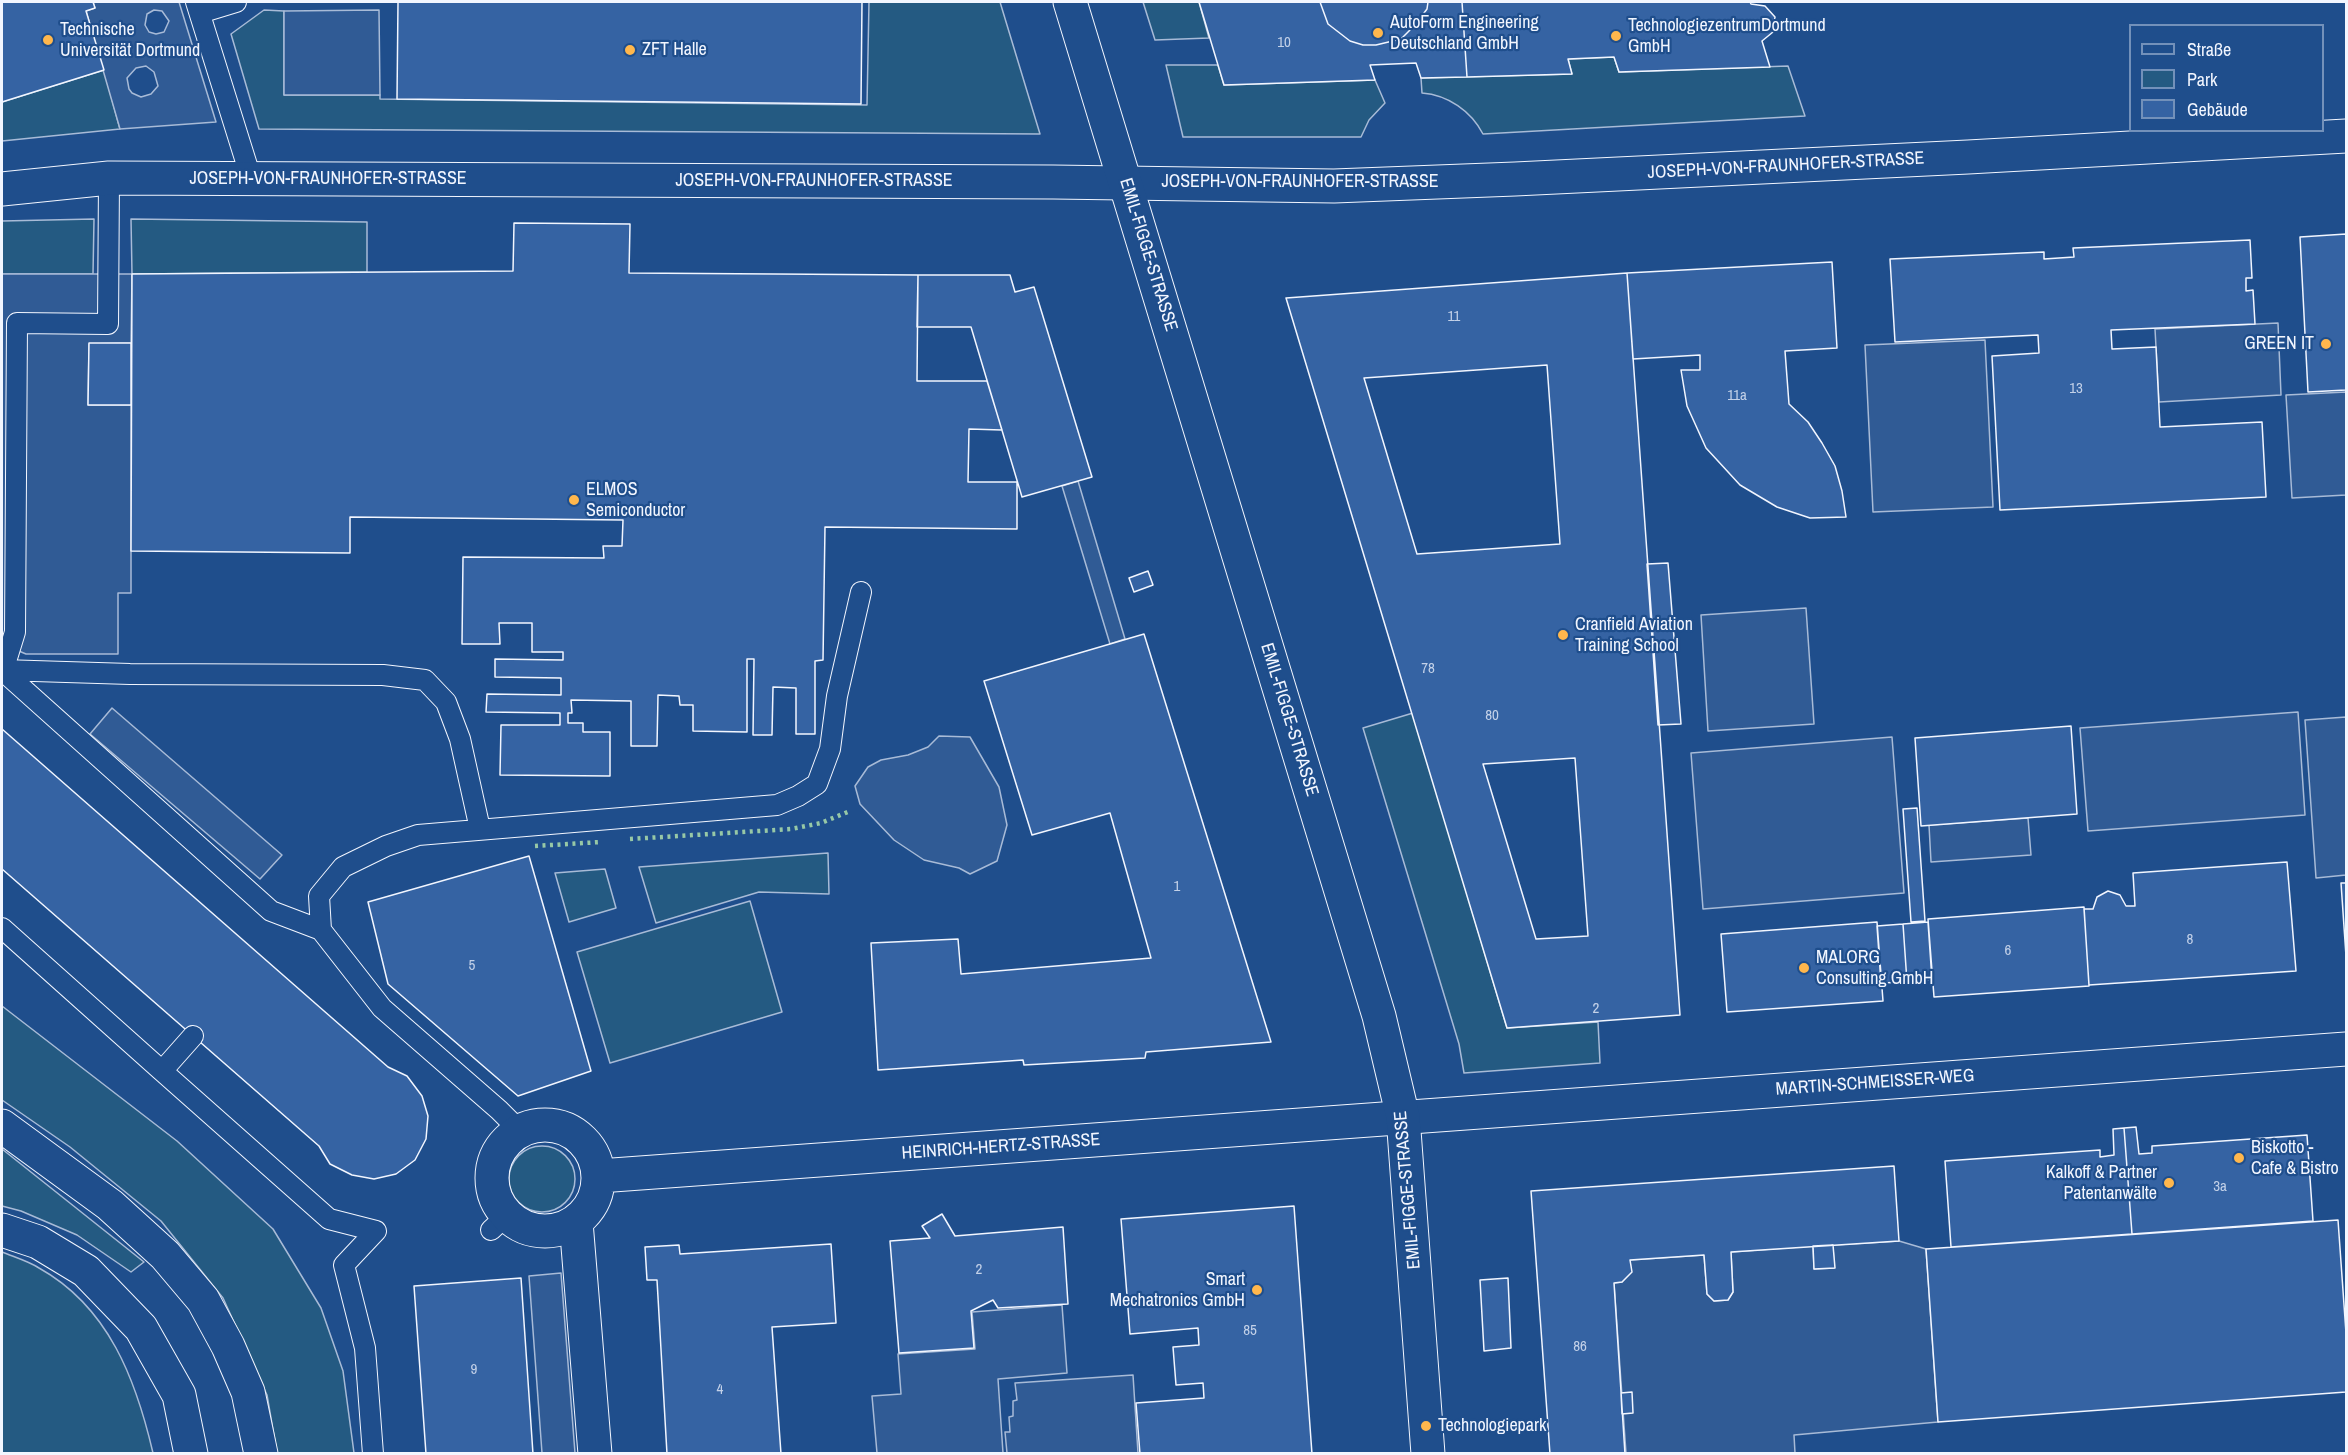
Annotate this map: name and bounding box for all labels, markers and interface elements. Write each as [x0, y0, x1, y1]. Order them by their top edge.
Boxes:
place label: AutoForm Engineering Deutschland GmbH [1390, 12, 1539, 54]
place label: TechnologiezentrumDortmund GmbH [1628, 15, 1826, 57]
place label: Technische Universität Dortmund [60, 19, 200, 62]
legend [2129, 24, 2324, 132]
marker: AutoForm Engineering Deutschland GmbH [1371, 26, 1385, 40]
marker: TechnologiezentrumDortmund GmbH [1609, 29, 1623, 43]
marker: Technische Universität Dortmund [41, 33, 55, 47]
house number: 10 [1277, 34, 1291, 52]
text: Straße [2187, 37, 2231, 62]
place label: ZFT Halle [642, 39, 707, 61]
marker: ZFT Halle [623, 43, 637, 57]
text: Park [2187, 67, 2217, 92]
text: Gebäude [2187, 97, 2248, 122]
street label: JOSEPH-VON-FRAUNHOFER-STRASSE [1647, 148, 1925, 184]
street label: JOSEPH-VON-FRAUNHOFER-STRASSE [189, 168, 467, 190]
street label: JOSEPH-VON-FRAUNHOFER-STRASSE [675, 170, 953, 192]
street label: JOSEPH-VON-FRAUNHOFER-STRASSE [1161, 171, 1439, 193]
street label: EMIL-FIGGE-STRASSE [1114, 176, 1182, 334]
house number: 11 [1448, 308, 1460, 326]
place label: GREEN IT [2244, 333, 2314, 355]
marker: GREEN IT [2319, 337, 2333, 351]
house number: 13 [2069, 380, 2083, 398]
house number: 11a [1727, 387, 1747, 405]
place label: ELMOS Semiconductor [586, 479, 685, 522]
marker: ELMOS Semiconductor [567, 493, 581, 507]
place label: Cranfield Aviation Training School [1575, 614, 1693, 656]
marker: Cranfield Aviation Training School [1556, 628, 1570, 642]
street label: EMIL-FIGGE-STRASSE [1255, 641, 1323, 799]
house number: 78 [1421, 660, 1435, 678]
house number: 80 [1485, 707, 1499, 725]
house number: 1 [1174, 878, 1180, 896]
house number: 8 [2187, 931, 2193, 949]
house number: 6 [2005, 942, 2011, 960]
place label: MALORG Consulting GmbH [1816, 947, 1933, 990]
house number: 5 [469, 957, 475, 975]
marker: MALORG Consulting GmbH [1797, 961, 1811, 975]
house number: 2 [1593, 1000, 1599, 1018]
street label: MARTIN-SCHMEISSER-WEG [1775, 1065, 1975, 1101]
street label: EMIL-FIGGE-STRASSE [1390, 1110, 1426, 1270]
street label: HEINRICH-HERTZ-STRASSE [901, 1129, 1101, 1165]
place label: Biskotto - Cafe & Bistro [2251, 1137, 2339, 1180]
marker: Biskotto - Cafe & Bistro [2232, 1151, 2246, 1165]
place label: Kalkoff & Partner Patentanwälte [2046, 1162, 2157, 1204]
marker: Kalkoff & Partner Patentanwälte [2162, 1176, 2176, 1190]
house number: 3a [2213, 1178, 2227, 1196]
house number: 2 [976, 1261, 982, 1279]
place label: Smart Mechatronics GmbH [1110, 1269, 1245, 1312]
marker: Smart Mechatronics GmbH [1250, 1283, 1264, 1297]
house number: 85 [1243, 1322, 1257, 1340]
house number: 86 [1573, 1338, 1587, 1356]
house number: 9 [471, 1361, 477, 1379]
house number: 4 [717, 1381, 723, 1399]
place label: Technologiepark [1438, 1415, 1546, 1437]
marker: Technologiepark [1419, 1419, 1433, 1433]

